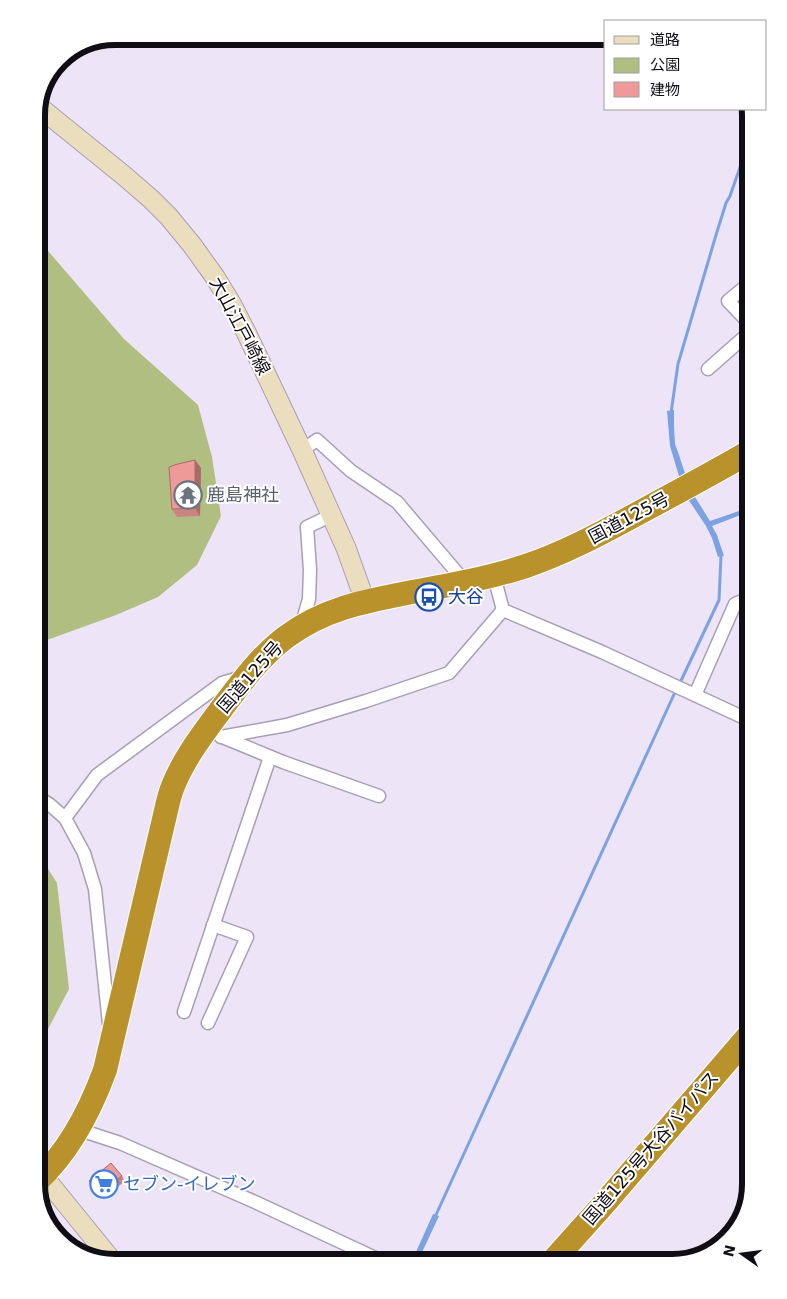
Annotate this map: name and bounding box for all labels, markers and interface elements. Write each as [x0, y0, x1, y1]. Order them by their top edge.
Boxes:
legend [604, 20, 767, 110]
text: 道路 [650, 31, 680, 49]
text: 公園 [650, 56, 680, 74]
text: 建物 [650, 81, 680, 99]
street label: 大山江戸崎線 [206, 273, 275, 378]
temple icon: 鹿島神社 [173, 480, 203, 510]
place label: 鹿島神社 [207, 484, 279, 505]
street label: 国道125号 [585, 488, 673, 548]
bus stop icon: 大谷 [414, 582, 444, 612]
place label: 大谷 [448, 586, 484, 607]
street label: 国道125号 [213, 636, 287, 717]
street label: 国道125号大谷バイパス [578, 1067, 723, 1229]
supermarket icon: セブン-イレブン [89, 1169, 119, 1199]
place label: セブン-イレブン [123, 1173, 256, 1194]
north arrow [717, 1229, 767, 1279]
text: N [720, 1243, 739, 1258]

